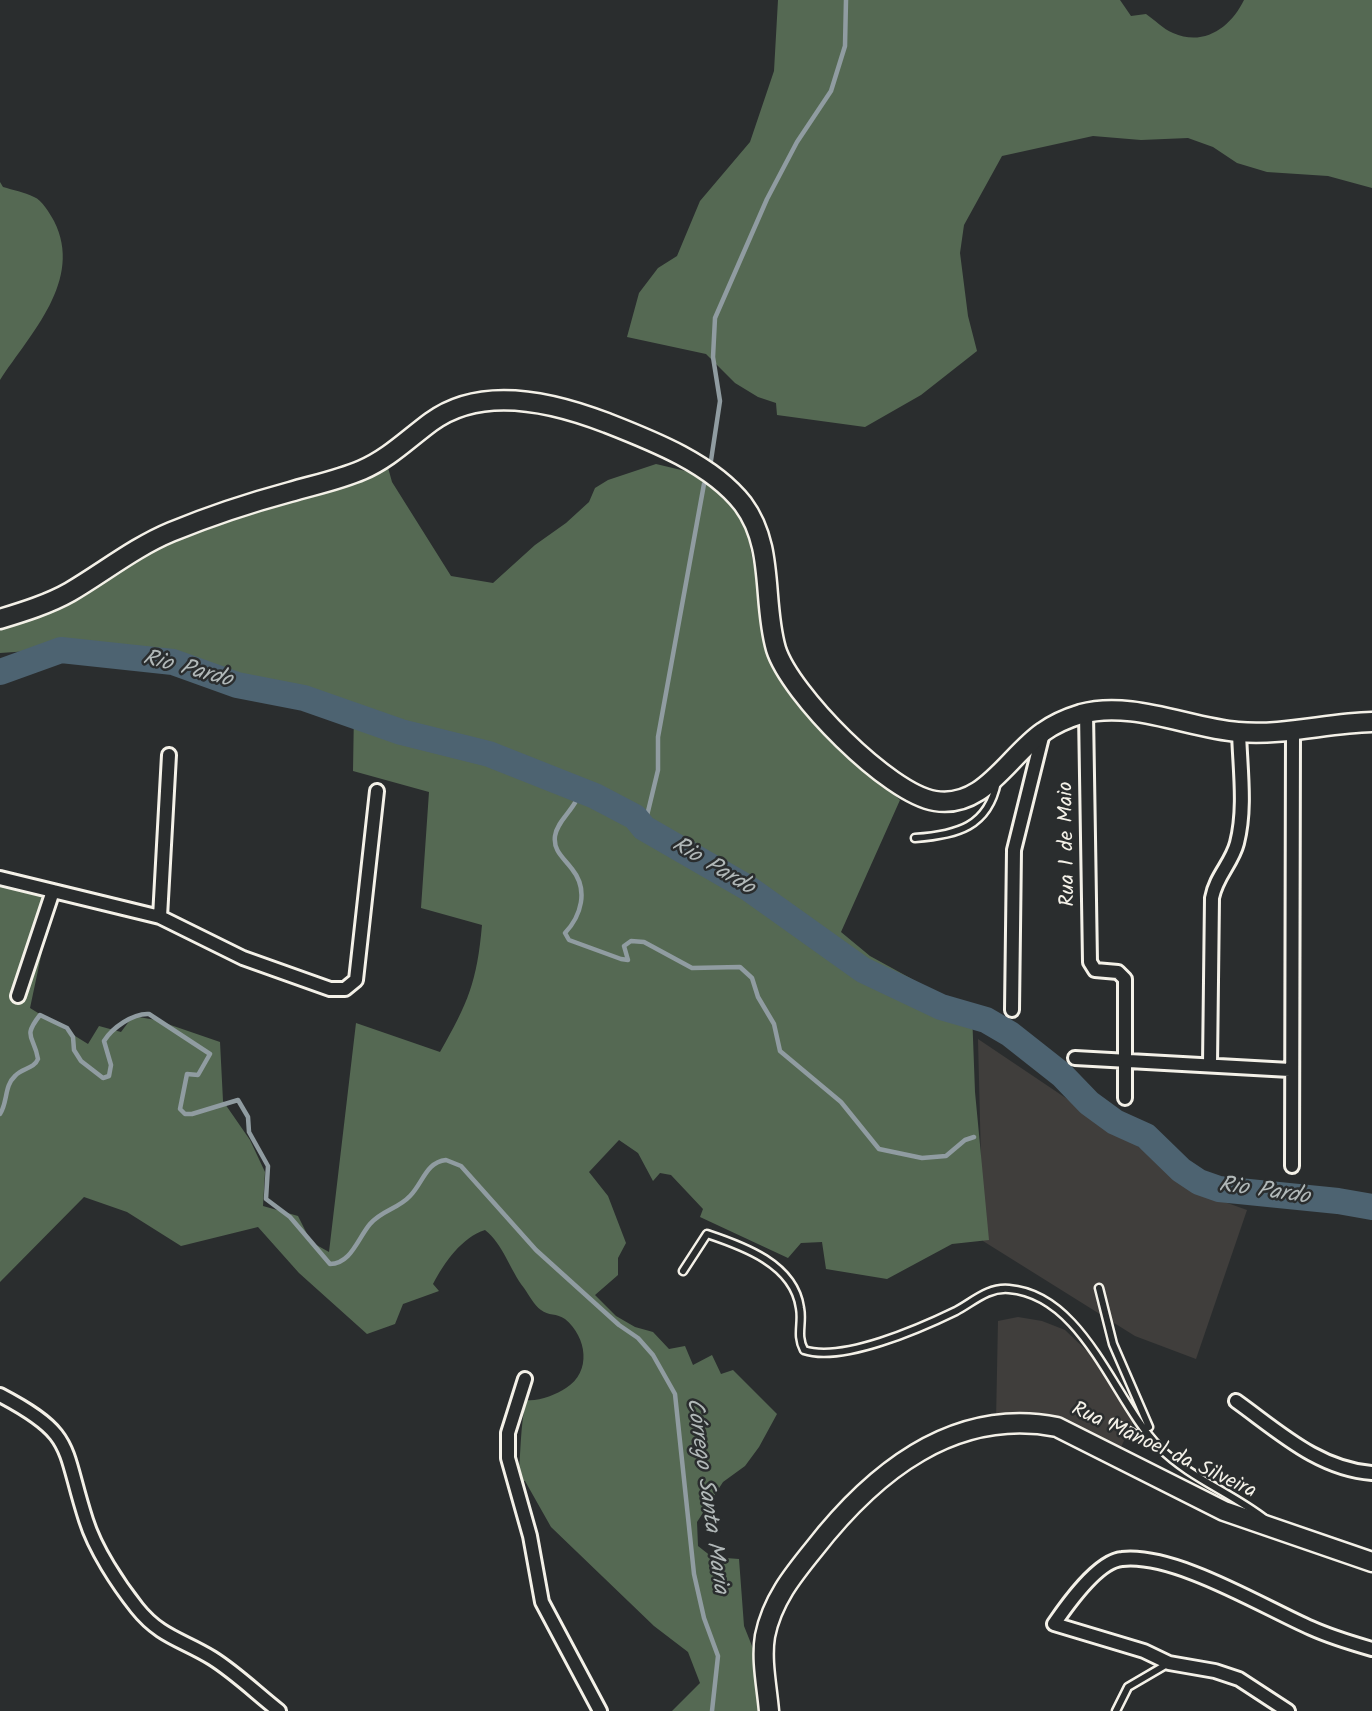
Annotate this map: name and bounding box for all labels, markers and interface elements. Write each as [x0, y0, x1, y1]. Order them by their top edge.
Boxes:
water label: Rio Pardo [139, 646, 235, 696]
street label: Rua 1 de Maio [1055, 781, 1083, 907]
water label: Rio Pardo [666, 833, 758, 903]
water label: Rio Pardo [1217, 1173, 1311, 1213]
water label: Córrego Santa Maria [678, 1396, 732, 1596]
street label: Rua Manoel da Silveira [1067, 1398, 1259, 1506]

